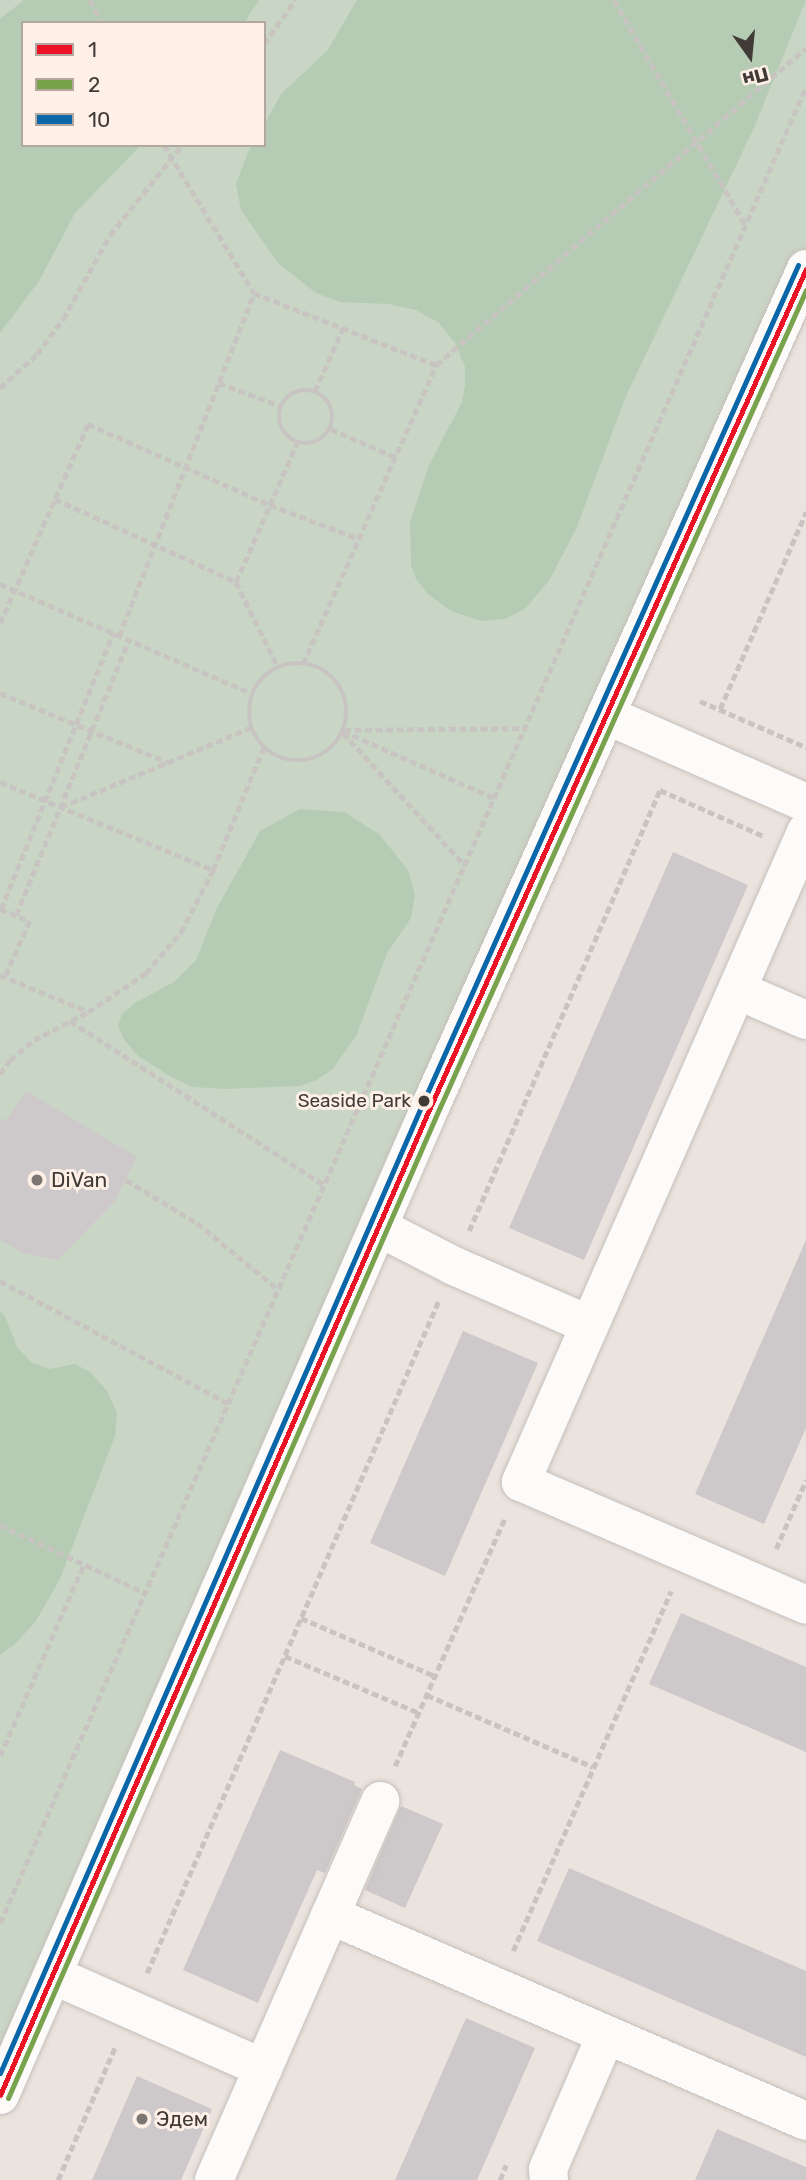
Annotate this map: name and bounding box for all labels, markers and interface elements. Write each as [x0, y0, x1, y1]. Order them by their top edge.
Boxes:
legend [21, 21, 266, 147]
north arrow [715, 21, 785, 91]
text: 1 [88, 37, 97, 62]
text: Пн [740, 62, 771, 91]
text: 2 [88, 72, 100, 97]
text: 10 [88, 107, 110, 132]
place label: Seaside Park [298, 1090, 411, 1112]
marker: Seaside Park [417, 1094, 431, 1108]
place label: DiVan [51, 1167, 107, 1193]
marker: DiVan [29, 1172, 45, 1188]
place label: Эдем [156, 2106, 208, 2132]
marker: Эдем [134, 2111, 150, 2127]

